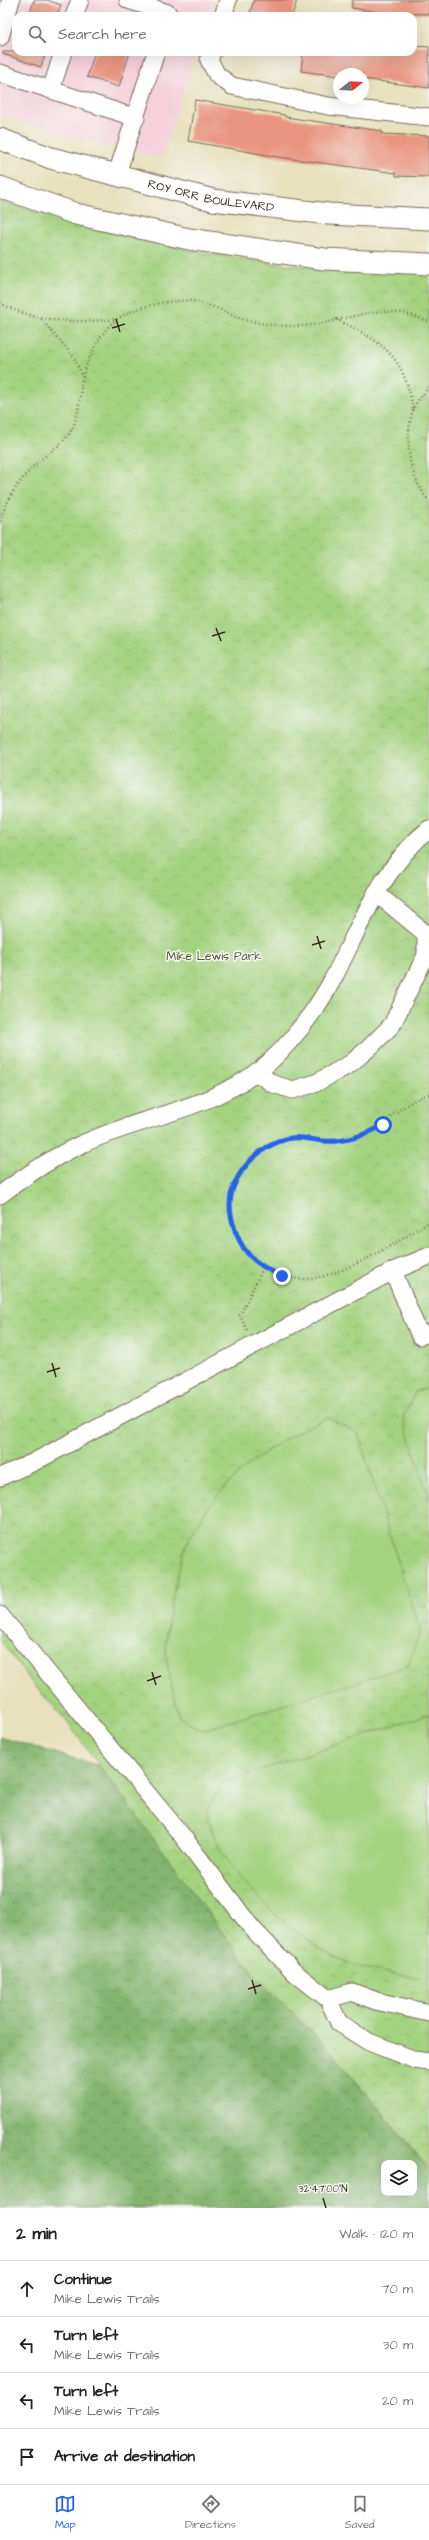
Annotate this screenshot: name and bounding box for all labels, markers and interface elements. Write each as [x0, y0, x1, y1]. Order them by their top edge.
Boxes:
search box [12, 12, 417, 56]
icon: search [26, 23, 48, 45]
text: Search here [58, 24, 147, 45]
north arrow [333, 68, 369, 104]
street label: ROY ORR BOULEVARD [146, 175, 275, 216]
park label: Mike Lewis Park [166, 948, 262, 965]
route start [374, 1116, 392, 1134]
route end [273, 1267, 291, 1285]
map controls [381, 2160, 417, 2196]
button: layers [381, 2160, 417, 2196]
text: 32°47'00"N [299, 2182, 347, 2196]
text: 2 min [16, 2222, 57, 2246]
text: Walk · 120 m [339, 2225, 413, 2243]
text: Continue [54, 2269, 112, 2290]
icon: ahead [16, 2278, 38, 2300]
text: 70 m [381, 2280, 413, 2298]
text: Mike Lewis Trails [54, 2290, 160, 2308]
text: Turn left [54, 2325, 118, 2346]
icon: left [16, 2334, 38, 2356]
text: 30 m [383, 2336, 413, 2354]
text: Mike Lewis Trails [54, 2346, 160, 2364]
text: Turn left [54, 2381, 118, 2402]
icon: left [16, 2390, 38, 2412]
text: 20 m [382, 2392, 413, 2410]
text: Mike Lewis Trails [54, 2402, 160, 2420]
icon: arrive [16, 2446, 38, 2468]
text: Arrive at destination [54, 2446, 195, 2467]
tab: Map [54, 2493, 76, 2532]
tab: Directions [185, 2493, 236, 2532]
tab: Saved [345, 2493, 375, 2532]

